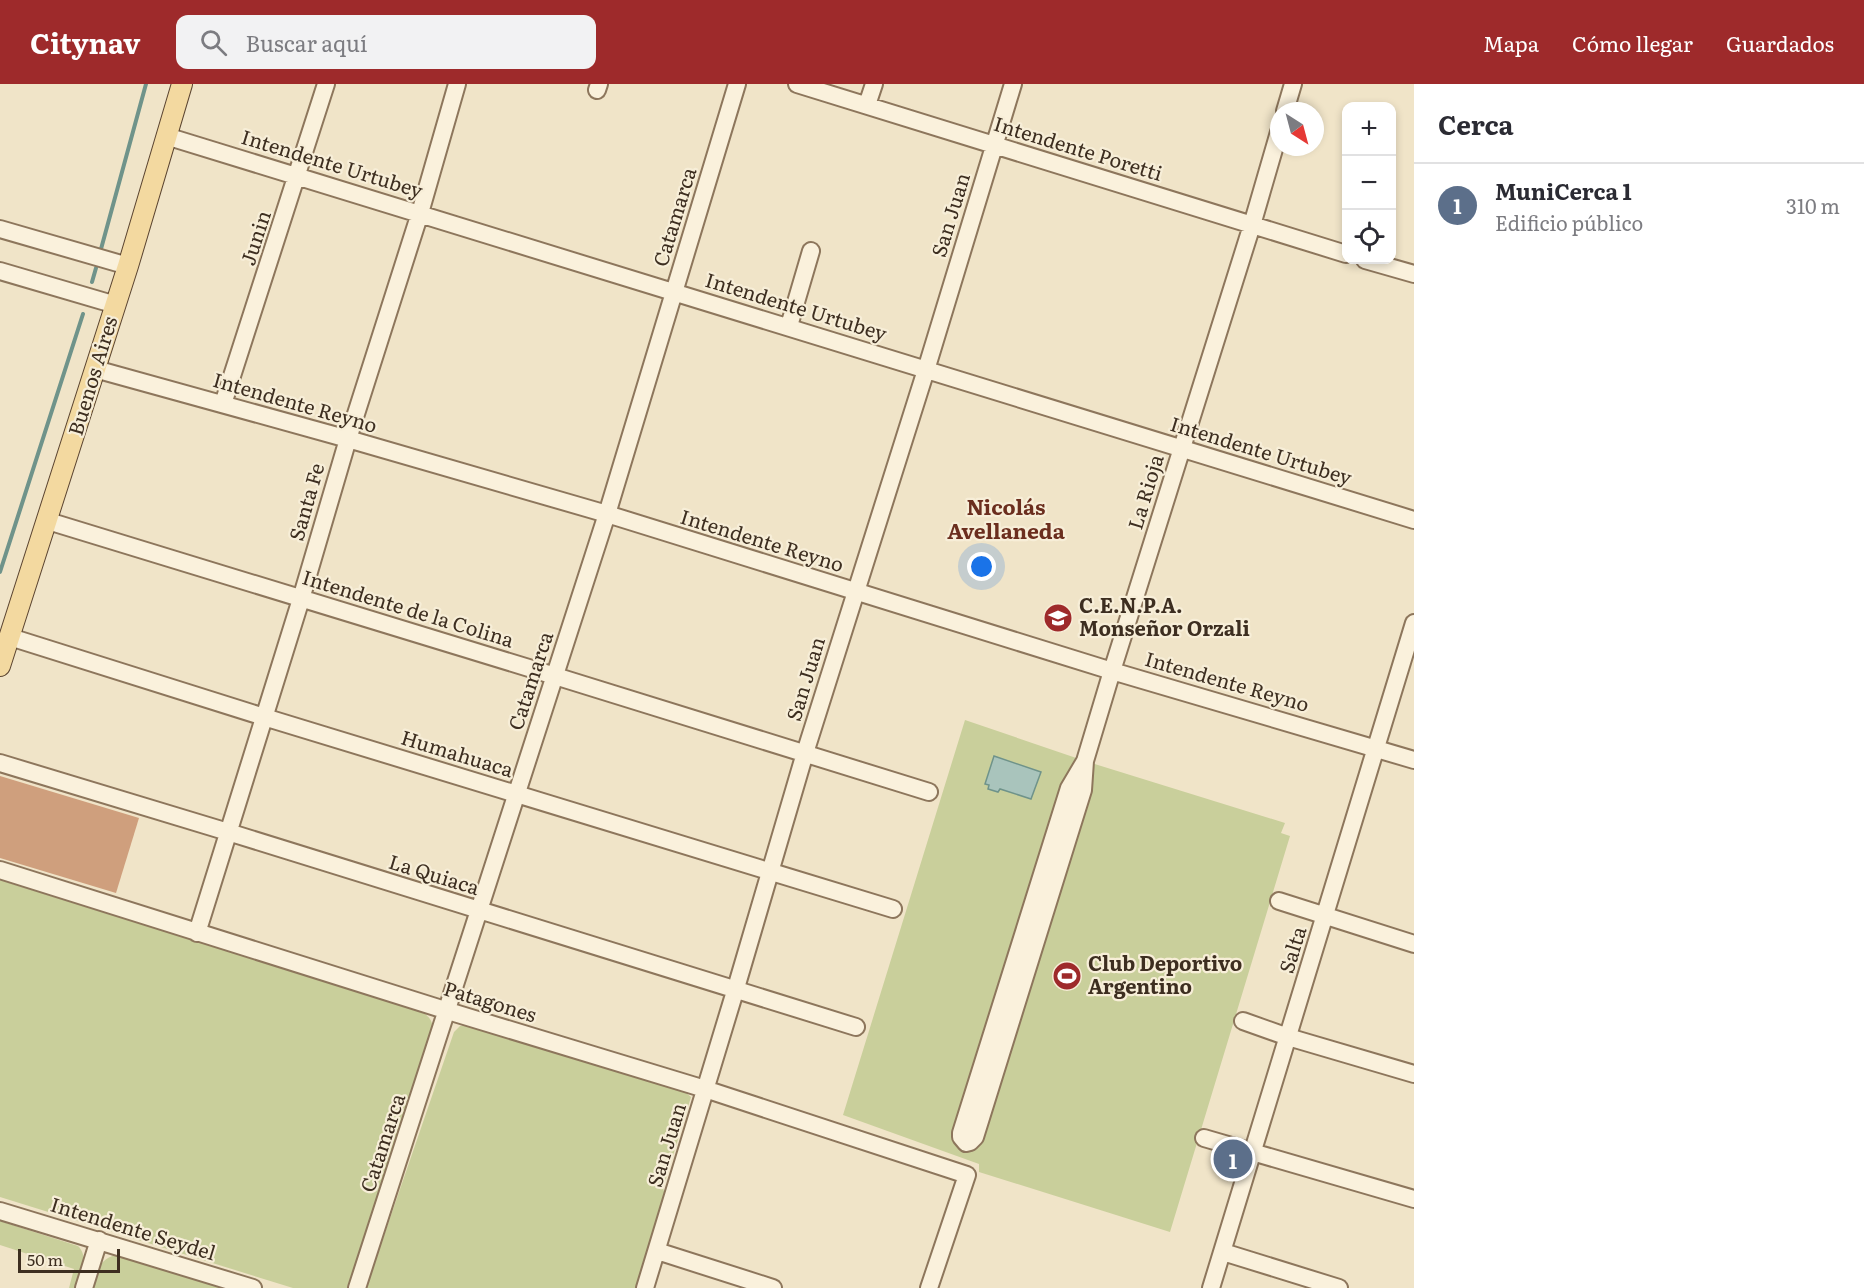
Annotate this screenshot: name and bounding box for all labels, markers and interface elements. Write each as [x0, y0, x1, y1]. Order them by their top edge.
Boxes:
search box [176, 15, 596, 69]
text: Citynav [30, 21, 140, 63]
icon: search [197, 26, 230, 59]
text: Buscar aquí [245, 26, 367, 59]
text: Mapa [1483, 27, 1539, 58]
text: Cómo llegar [1572, 27, 1693, 58]
text: Guardados [1726, 27, 1834, 58]
north arrow [1270, 102, 1324, 156]
map controls [1342, 102, 1396, 264]
button: + [1342, 102, 1396, 156]
text: Cerca [1438, 104, 1514, 143]
street label: Intendente Poretti [991, 107, 1167, 187]
street label: Intendente Urtubey [238, 120, 428, 204]
button: − [1342, 156, 1396, 210]
street label: Catamarca [644, 163, 702, 270]
street label: San Juan [922, 169, 976, 260]
text: MuniCerca 1 [1495, 174, 1632, 207]
text: 1 [1453, 190, 1462, 220]
text: 310 m [1786, 190, 1840, 220]
street label: Junin [231, 206, 277, 269]
text: Edificio público [1495, 207, 1643, 237]
button: locate [1342, 210, 1396, 264]
street label: Intendente Urtubey [702, 263, 892, 347]
street label: Buenos Aires [59, 312, 123, 439]
street label: Intendente Reyno [210, 363, 381, 439]
street label: Intendente Urtubey [1167, 407, 1357, 491]
street label: La Rioja [1118, 450, 1170, 533]
street label: Santa Fe [280, 459, 330, 544]
district label: Nicolás Avellaneda [947, 490, 1066, 545]
street label: Intendente Reyno [677, 500, 848, 578]
your location [967, 552, 996, 581]
street label: Intendente de la Colina [299, 561, 518, 654]
place label: C.E.N.P.A. Monseñor Orzali [1079, 589, 1250, 642]
school or university icon: C.E.N.P.A. Monseñor Orzali [1042, 602, 1074, 634]
street label: Catamarca [499, 627, 559, 734]
street label: San Juan [777, 633, 831, 724]
street label: Intendente Reyno [1142, 642, 1313, 718]
street label: Humahuaca [398, 721, 518, 783]
street label: La Quiaca [385, 845, 484, 901]
street label: Salta [1270, 922, 1312, 977]
place label: Club Deportivo Argentino [1088, 947, 1242, 1000]
sports icon: Club Deportivo Argentino [1051, 960, 1083, 992]
street label: Patagones [441, 972, 541, 1028]
street label: Catamarca [351, 1089, 411, 1196]
street label: San Juan [638, 1099, 692, 1190]
pin: 1 [1214, 1136, 1252, 1182]
street label: Intendente Seydel [47, 1188, 220, 1267]
scale bar [18, 1246, 120, 1274]
text: 50 m [27, 1247, 63, 1271]

